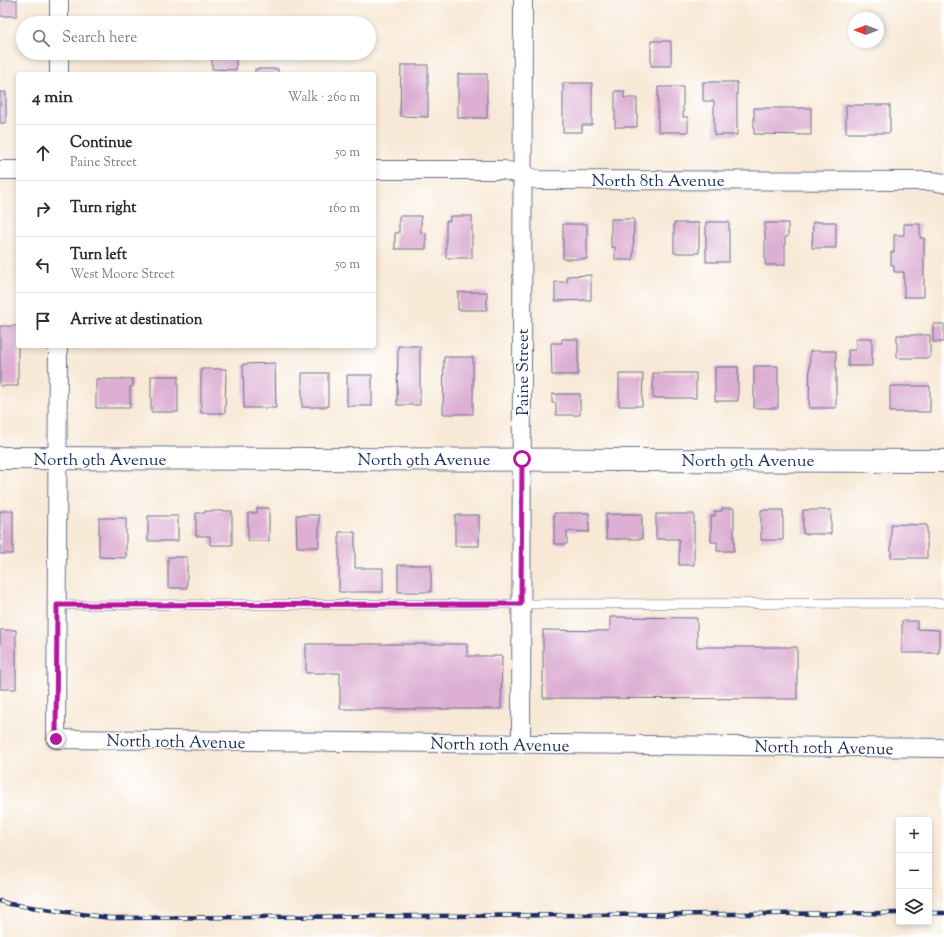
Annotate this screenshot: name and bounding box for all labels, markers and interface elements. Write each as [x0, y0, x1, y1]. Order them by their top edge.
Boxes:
north arrow [848, 12, 884, 48]
search box [16, 16, 376, 60]
icon: search [30, 27, 52, 49]
text: Search here [62, 28, 137, 49]
text: 4 min [32, 86, 73, 110]
text: Walk · 260 m [288, 89, 360, 107]
text: Continue [70, 133, 132, 154]
icon: ahead [32, 142, 54, 164]
text: 50 m [335, 144, 360, 162]
text: Paine Street [70, 154, 137, 172]
street label: North 8th Avenue [591, 170, 725, 194]
icon: right [32, 198, 54, 220]
text: Turn right [70, 198, 136, 219]
text: 160 m [329, 200, 360, 218]
text: Turn left [70, 245, 127, 266]
icon: left [32, 254, 54, 276]
text: 50 m [335, 256, 360, 274]
text: West Moore Street [70, 266, 175, 284]
icon: arrive [32, 310, 54, 332]
text: Arrive at destination [70, 310, 203, 331]
street label: Paine Street [512, 328, 536, 416]
street label: North 9th Avenue [34, 449, 166, 473]
street label: North 9th Avenue [358, 449, 490, 473]
route start [513, 450, 531, 468]
street label: North 9th Avenue [682, 450, 814, 474]
route end [47, 730, 65, 748]
street label: North 10th Avenue [106, 730, 246, 756]
street label: North 10th Avenue [430, 733, 570, 759]
street label: North 10th Avenue [754, 736, 894, 762]
map controls [896, 817, 932, 925]
button: + [896, 817, 932, 853]
button: − [896, 853, 932, 889]
button: layers [896, 889, 932, 925]

